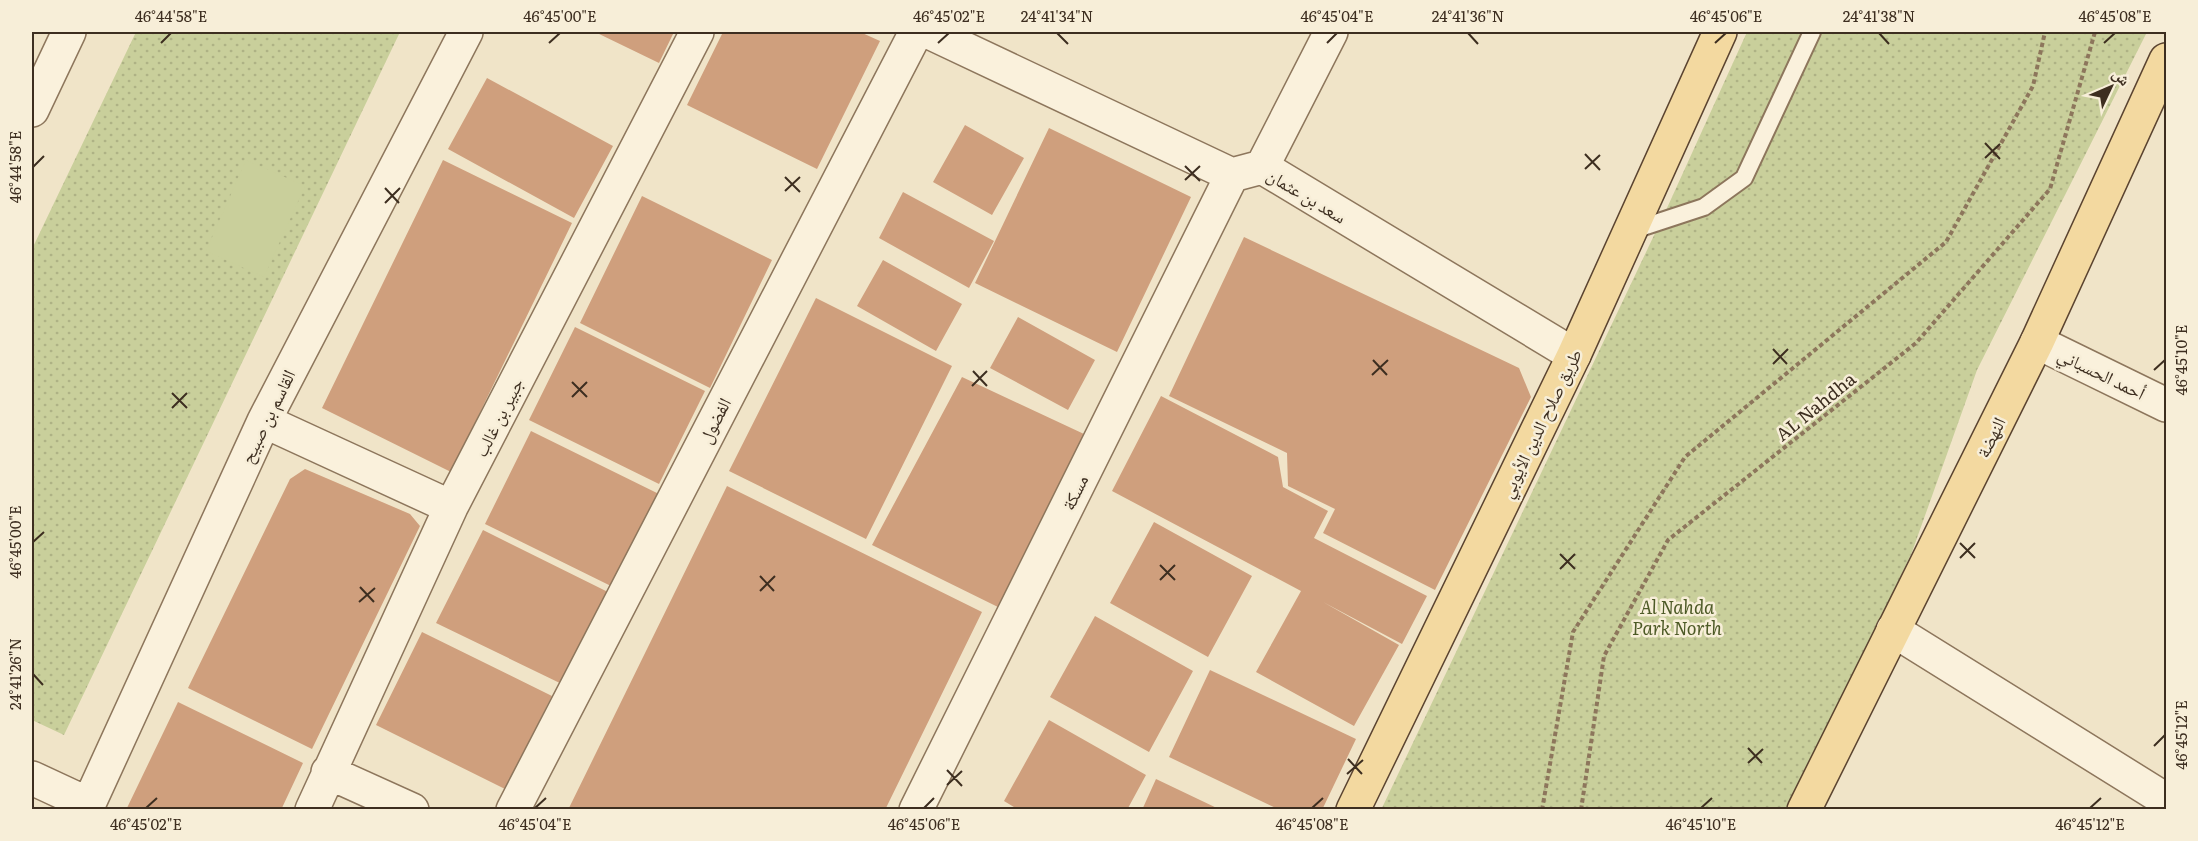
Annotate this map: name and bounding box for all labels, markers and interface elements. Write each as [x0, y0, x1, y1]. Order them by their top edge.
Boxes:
text: 46°44'58"E [135, 4, 207, 27]
text: 46°45'00"E [523, 4, 597, 27]
text: 46°45'02"E [913, 4, 985, 27]
text: 24°41'34"N [1021, 4, 1093, 27]
text: 46°45'04"E [1301, 4, 1373, 27]
text: 24°41'36"N [1432, 4, 1504, 27]
text: 46°45'06"E [1690, 4, 1762, 27]
text: 24°41'38"N [1843, 4, 1915, 27]
text: 46°45'08"E [2079, 4, 2151, 27]
north arrow [2081, 57, 2141, 117]
text: ش [2108, 61, 2137, 90]
text: 46°44'58"E [3, 131, 26, 203]
street label: سعد بن عثمان [1262, 161, 1352, 229]
text: 46°45'10"E [2169, 325, 2192, 395]
street label: أحمد الحسباني [2053, 340, 2150, 408]
street label: طريق صلاح الدين الأيوبي [1492, 344, 1590, 503]
street label: القاسم بن صبيح [233, 364, 301, 468]
street label: AL Nahdha [1769, 365, 1861, 447]
street label: جبير بن غالب [467, 373, 529, 461]
street label: الفضول [691, 392, 737, 448]
street label: النهضة [1969, 412, 2011, 462]
street label: مسكة [1054, 470, 1094, 514]
text: 46°45'00"E [3, 505, 26, 579]
park label: Al Nahda Park North [1632, 593, 1722, 641]
text: 24°41'26"N [3, 638, 26, 710]
text: 46°45'12"E [2169, 700, 2192, 770]
text: 46°45'02"E [110, 812, 182, 835]
text: 46°45'04"E [499, 812, 571, 835]
text: 46°45'06"E [888, 812, 960, 835]
text: 46°45'08"E [1276, 812, 1348, 835]
text: 46°45'10"E [1666, 812, 1736, 835]
text: 46°45'12"E [2055, 812, 2125, 835]

